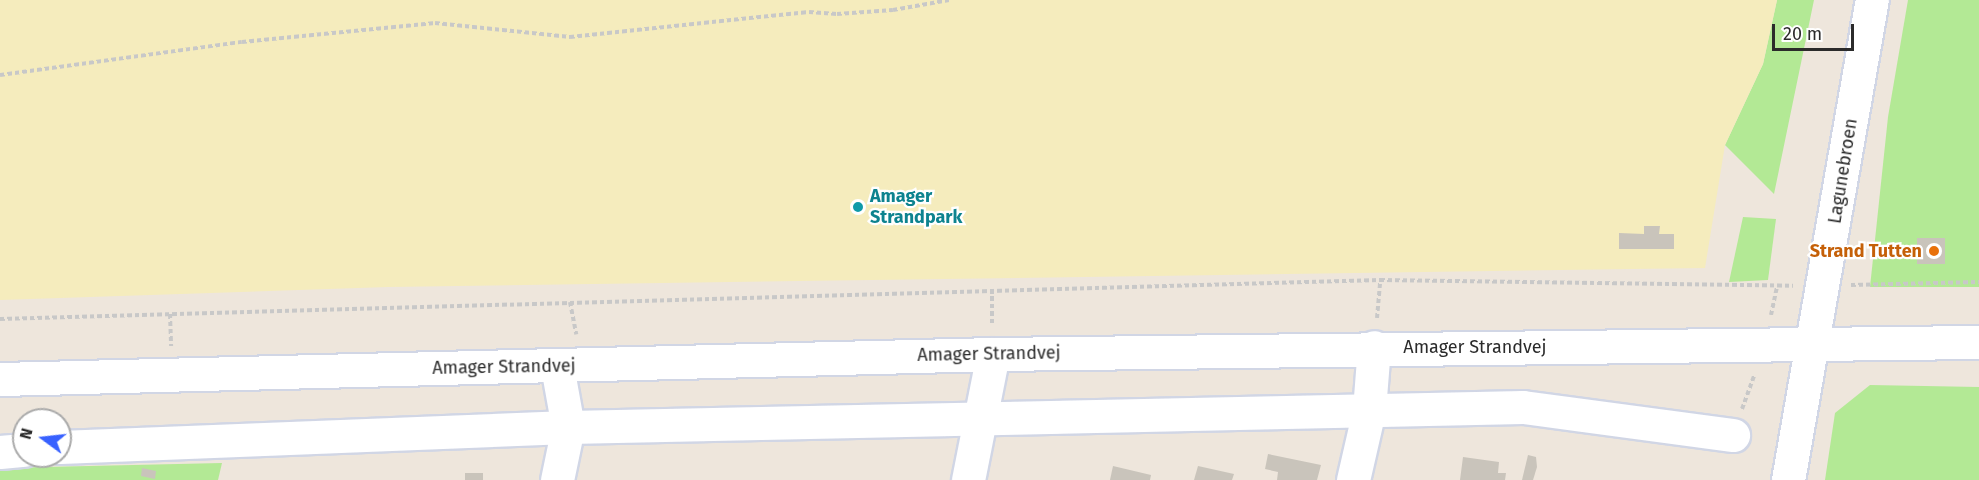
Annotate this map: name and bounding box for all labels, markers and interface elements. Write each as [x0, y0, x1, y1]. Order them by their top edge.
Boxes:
scale bar [1775, 12, 1858, 50]
text: 20 m [1783, 23, 1822, 45]
street label: Lagunebroen [1824, 117, 1862, 225]
place label: Amager Strandpark [870, 186, 962, 228]
marker: Amager Strandpark [851, 200, 865, 214]
place label: Strand Tutten [1810, 240, 1922, 262]
marker: Strand Tutten [1927, 244, 1941, 258]
street label: Amager Strandvej [1403, 336, 1547, 358]
street label: Amager Strandvej [917, 342, 1061, 366]
street label: Amager Strandvej [432, 355, 576, 379]
north arrow [12, 408, 72, 468]
text: N [16, 426, 37, 441]

